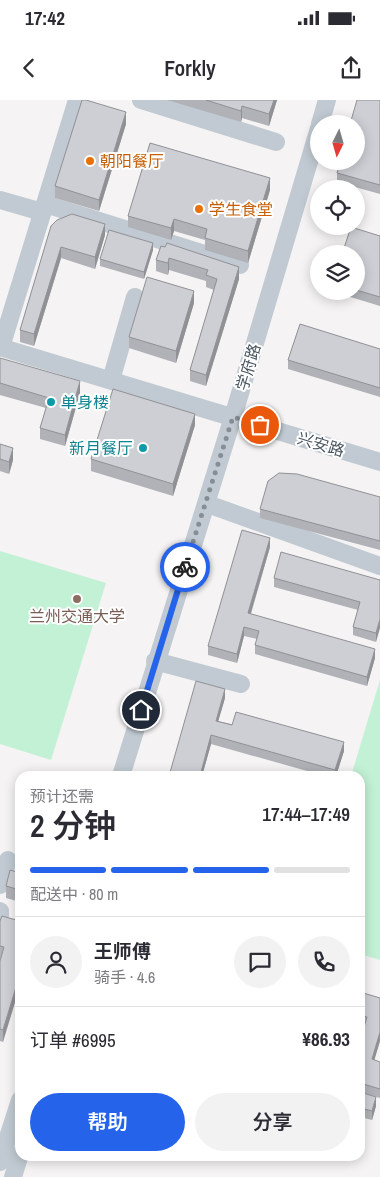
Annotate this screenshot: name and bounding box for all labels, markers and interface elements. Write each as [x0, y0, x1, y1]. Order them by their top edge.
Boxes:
text: 17:42 [25, 5, 65, 31]
text: Forkly [164, 53, 216, 83]
icon: back [15, 54, 43, 82]
icon: share [337, 54, 365, 82]
north arrow [310, 115, 365, 170]
map controls [310, 115, 365, 300]
place label: 朝阳餐厅 [100, 150, 164, 172]
marker: 朝阳餐厅 [84, 155, 96, 167]
button: locate [310, 180, 365, 235]
place label: 学生食堂 [209, 198, 273, 220]
marker: 学生食堂 [193, 203, 205, 215]
button: layers [310, 245, 365, 300]
street label: 学府路 [230, 341, 266, 393]
place label: 单身楼 [61, 391, 109, 413]
marker: 单身楼 [45, 396, 57, 408]
pin [239, 404, 281, 446]
icon: bag [246, 411, 274, 439]
street label: 兴安路 [295, 426, 347, 462]
place label: 新月餐厅 [69, 437, 133, 459]
marker: 新月餐厅 [137, 442, 149, 454]
courier [160, 542, 210, 592]
icon: bike [171, 553, 199, 581]
marker: 兰州交通大学 [71, 593, 83, 605]
place label: 兰州交通大学 [29, 605, 125, 627]
pin [120, 689, 162, 731]
icon: home [127, 696, 155, 724]
text: 预计还需 [30, 785, 94, 807]
text: 17:44–17:49 [262, 801, 350, 827]
text: 2 分钟 [30, 804, 116, 847]
text: 配送中 · 80 m [30, 883, 118, 905]
button: person [30, 936, 82, 988]
button: chat [234, 936, 286, 988]
button: phone [298, 936, 350, 988]
text: 王师傅 [94, 938, 151, 964]
text: 骑手 · 4.6 [94, 966, 155, 988]
text: ¥86.93 [302, 1026, 350, 1052]
text: 订单 #6995 [30, 1027, 116, 1053]
button: 帮助 [30, 1093, 185, 1151]
button: 分享 [195, 1093, 350, 1151]

